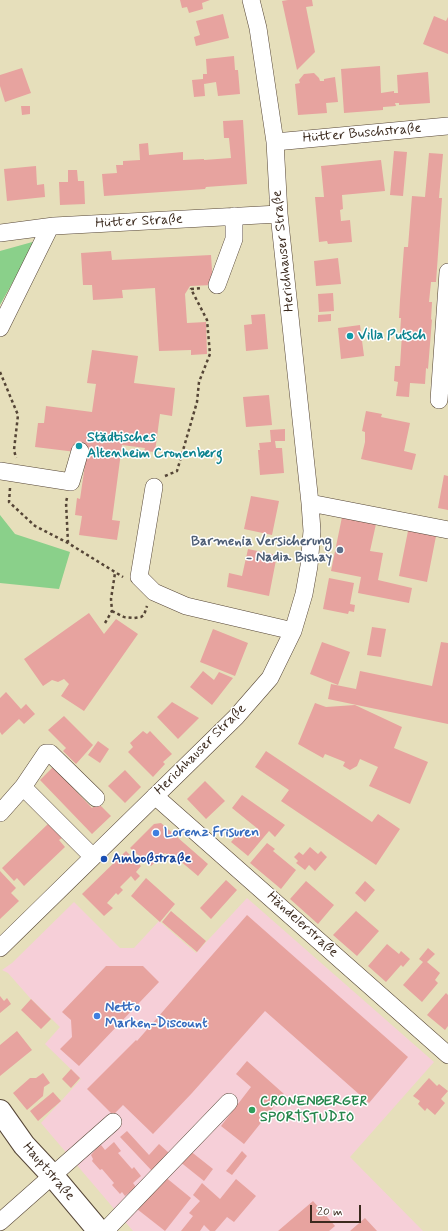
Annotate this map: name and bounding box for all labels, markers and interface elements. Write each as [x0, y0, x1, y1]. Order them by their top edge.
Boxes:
street label: Hütter Buschstraße [302, 120, 422, 148]
street label: Herichhauser Straße [269, 189, 299, 313]
street label: Hütter Straße [95, 211, 183, 233]
place label: Villa Putsch [358, 328, 426, 344]
marker: Villa Putsch [345, 331, 355, 341]
place label: Städtisches Altenheim Cronenberg [87, 430, 223, 462]
marker: Städtisches Altenheim Cronenberg [74, 441, 84, 451]
place label: Barmenia Versicherung - Nadia Bishay [191, 534, 332, 566]
marker: Barmenia Versicherung - Nadia Bishay [335, 545, 345, 555]
street label: Herichhauser Straße [152, 701, 250, 799]
place label: Lorenz Frisuren [164, 825, 259, 841]
marker: Lorenz Frisuren [151, 828, 161, 838]
place label: Amboßstraße [112, 851, 191, 867]
marker: Amboßstraße [99, 854, 109, 864]
street label: Händelerstraße [263, 889, 341, 961]
place label: Netto Marken-Discount [105, 1000, 207, 1032]
marker: Netto Marken-Discount [92, 1011, 102, 1021]
place label: CRONENBERGER SPORTSTUDIO [260, 1094, 367, 1126]
marker: CRONENBERGER SPORTSTUDIO [247, 1105, 257, 1115]
street label: Hauptstraße [18, 1140, 78, 1204]
scale bar [312, 1197, 363, 1223]
text: 20 m [317, 1204, 343, 1220]

